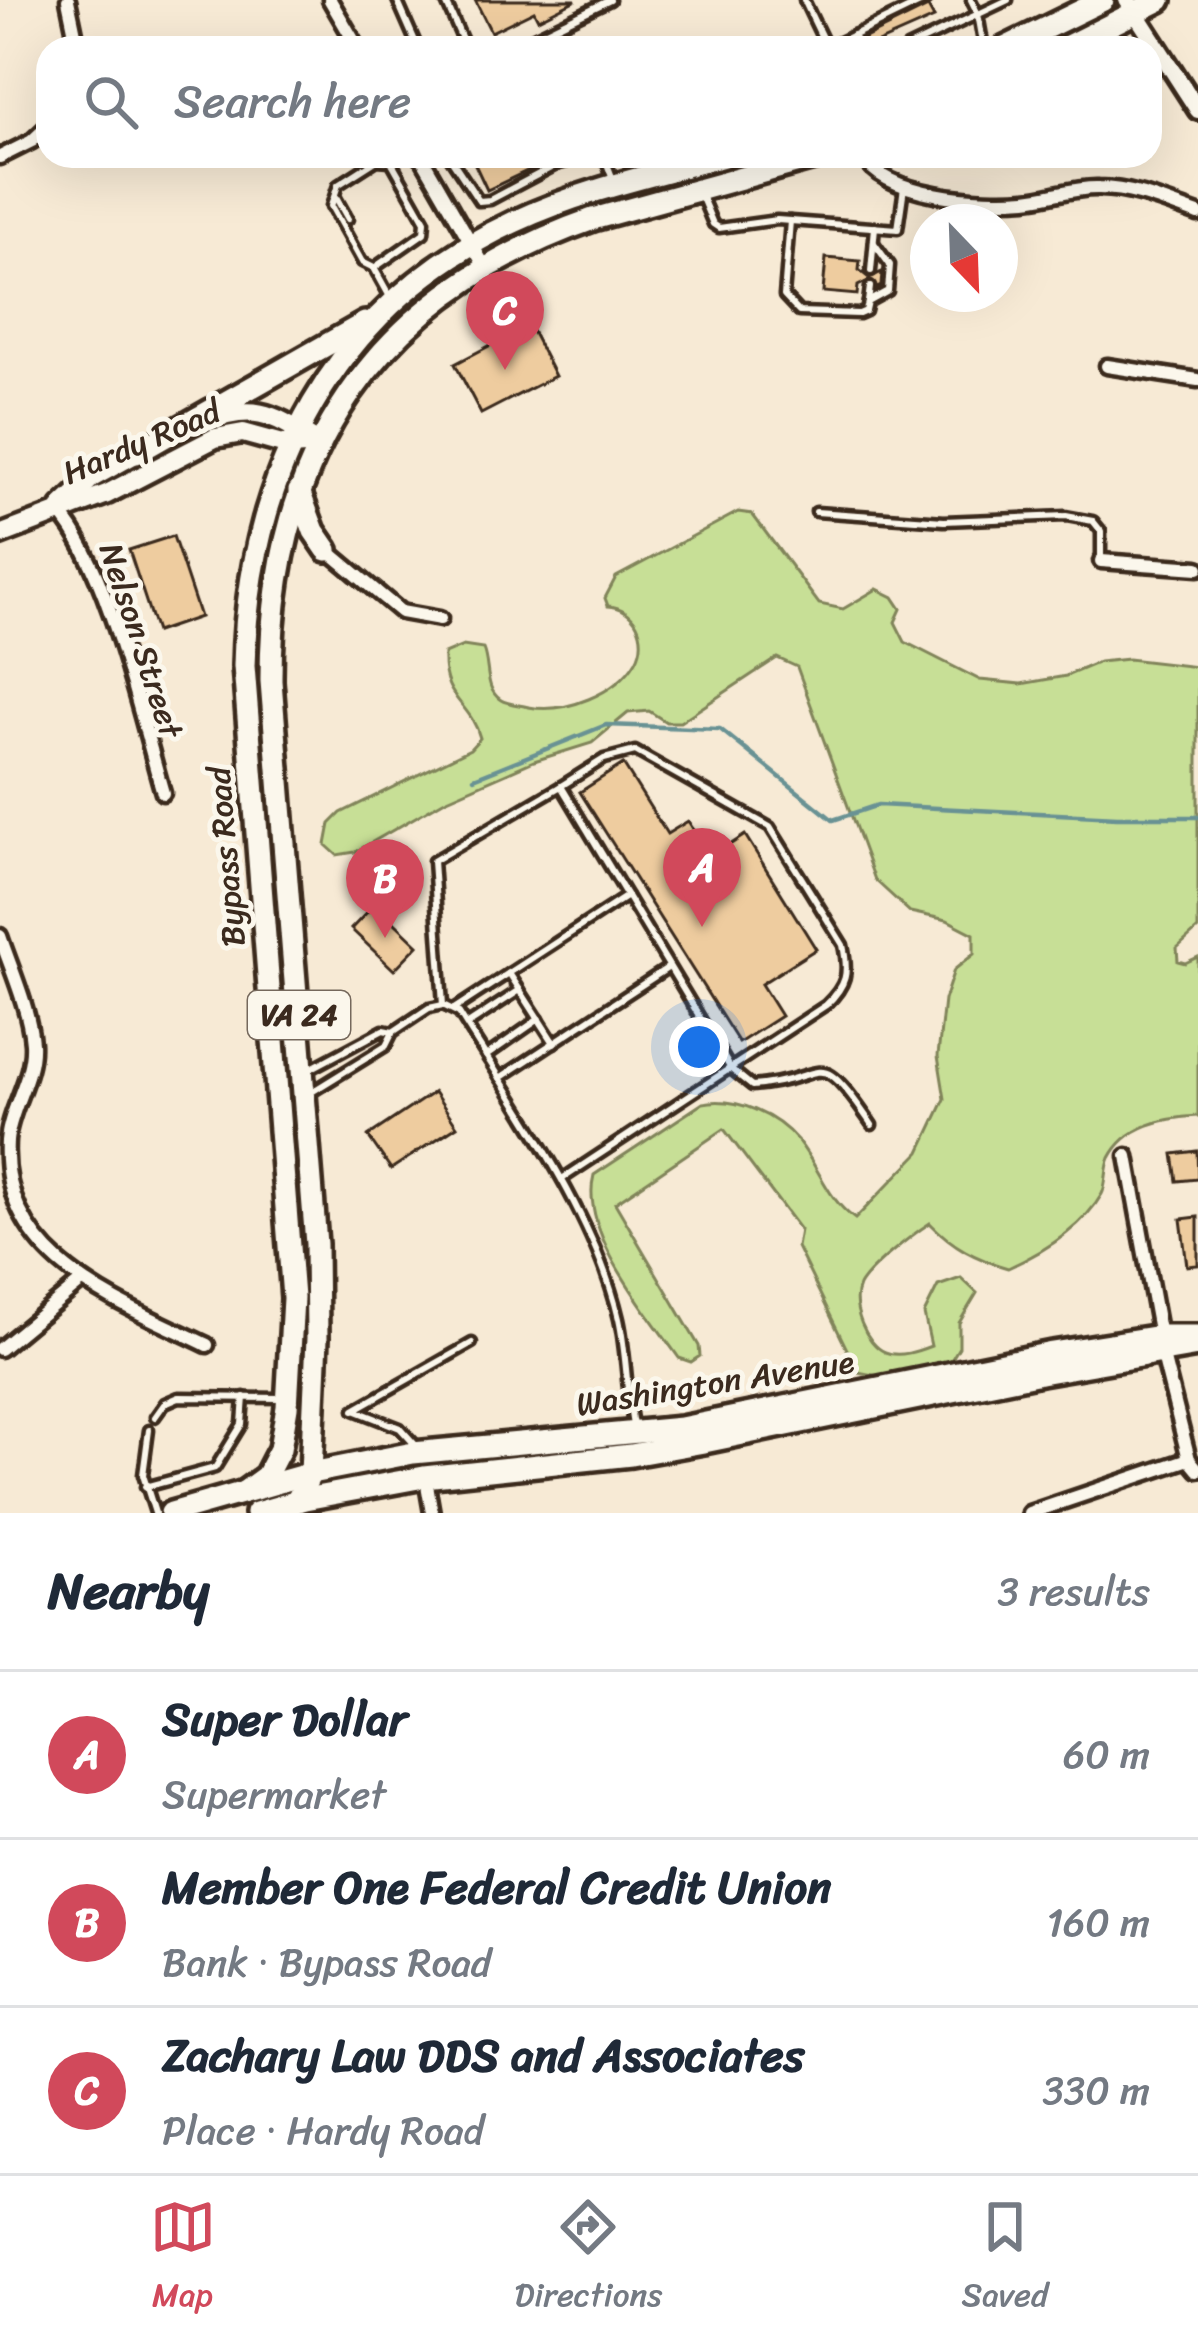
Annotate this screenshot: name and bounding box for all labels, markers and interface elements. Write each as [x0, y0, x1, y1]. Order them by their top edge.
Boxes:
search box [36, 36, 1162, 168]
text: Search here [174, 62, 411, 142]
icon: search [78, 69, 144, 135]
north arrow [910, 204, 1018, 312]
pin: C [466, 271, 544, 370]
street label: Hardy Road [53, 382, 232, 501]
street label: Nelson Street [82, 535, 200, 747]
street label: Bypass Road [189, 762, 263, 949]
pin: A [663, 828, 741, 927]
pin: B [346, 839, 424, 938]
road number: VA 24 [248, 991, 350, 1039]
your location [669, 1017, 729, 1077]
street label: Washington Avenue [572, 1332, 858, 1434]
text: Nearby [48, 1546, 209, 1636]
text: 3 results [997, 1557, 1150, 1626]
text: Super Dollar [162, 1680, 407, 1760]
text: A [74, 1720, 100, 1789]
text: 60 m [1063, 1720, 1150, 1789]
text: Supermarket [162, 1760, 386, 1829]
text: Member One Federal Credit Union [162, 1848, 832, 1928]
text: B [75, 1888, 99, 1957]
text: 160 m [1046, 1888, 1150, 1957]
text: Bank · Bypass Road [162, 1928, 491, 1997]
text: Zachary Law DDS and Associates [162, 2016, 804, 2096]
text: C [75, 2056, 99, 2125]
text: 330 m [1042, 2056, 1150, 2125]
text: Place · Hardy Road [162, 2096, 484, 2165]
tab: Map [150, 2194, 216, 2324]
tab: Directions [515, 2194, 662, 2324]
tab: Saved [961, 2194, 1048, 2324]

